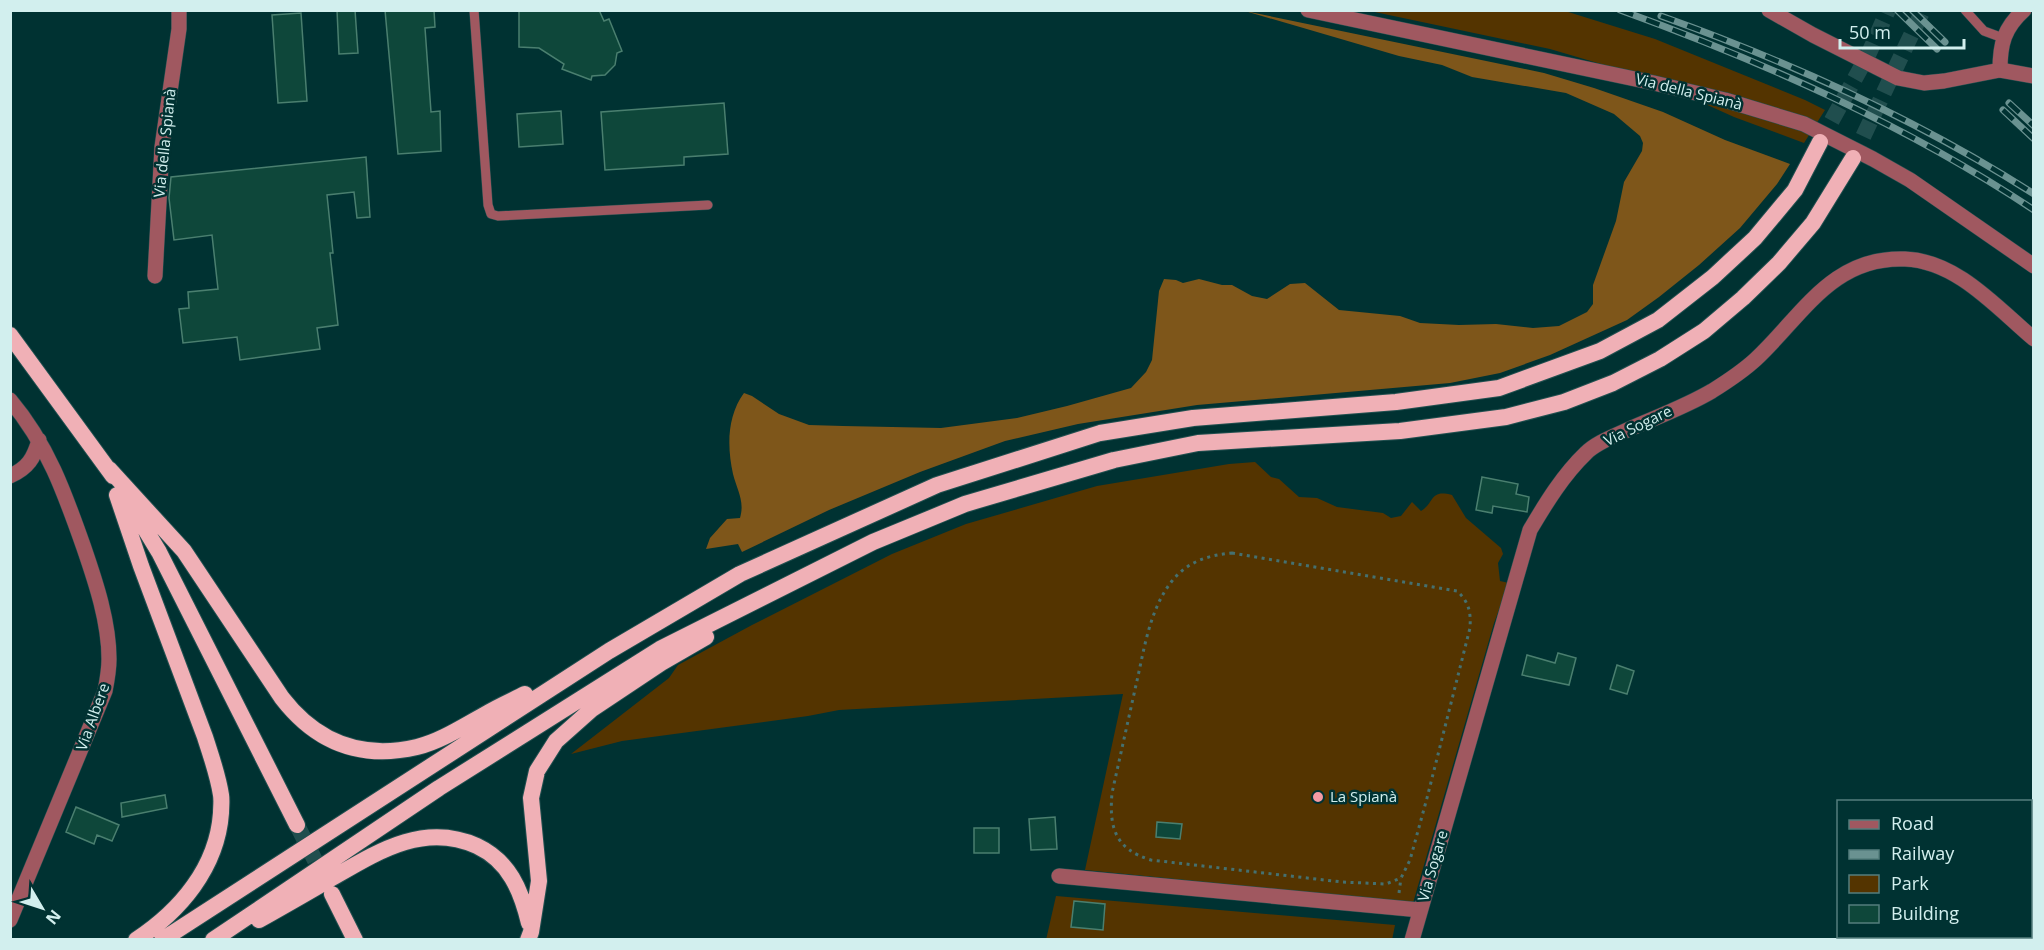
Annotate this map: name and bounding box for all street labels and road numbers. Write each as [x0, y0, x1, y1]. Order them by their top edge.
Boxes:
street label: Via della Spianà [1634, 68, 1745, 114]
street label: Via della Spianà [148, 87, 180, 198]
street label: Via Sogare [1600, 400, 1675, 450]
street label: Via Albere [71, 680, 113, 753]
street label: Via Sogare [1412, 828, 1452, 904]

